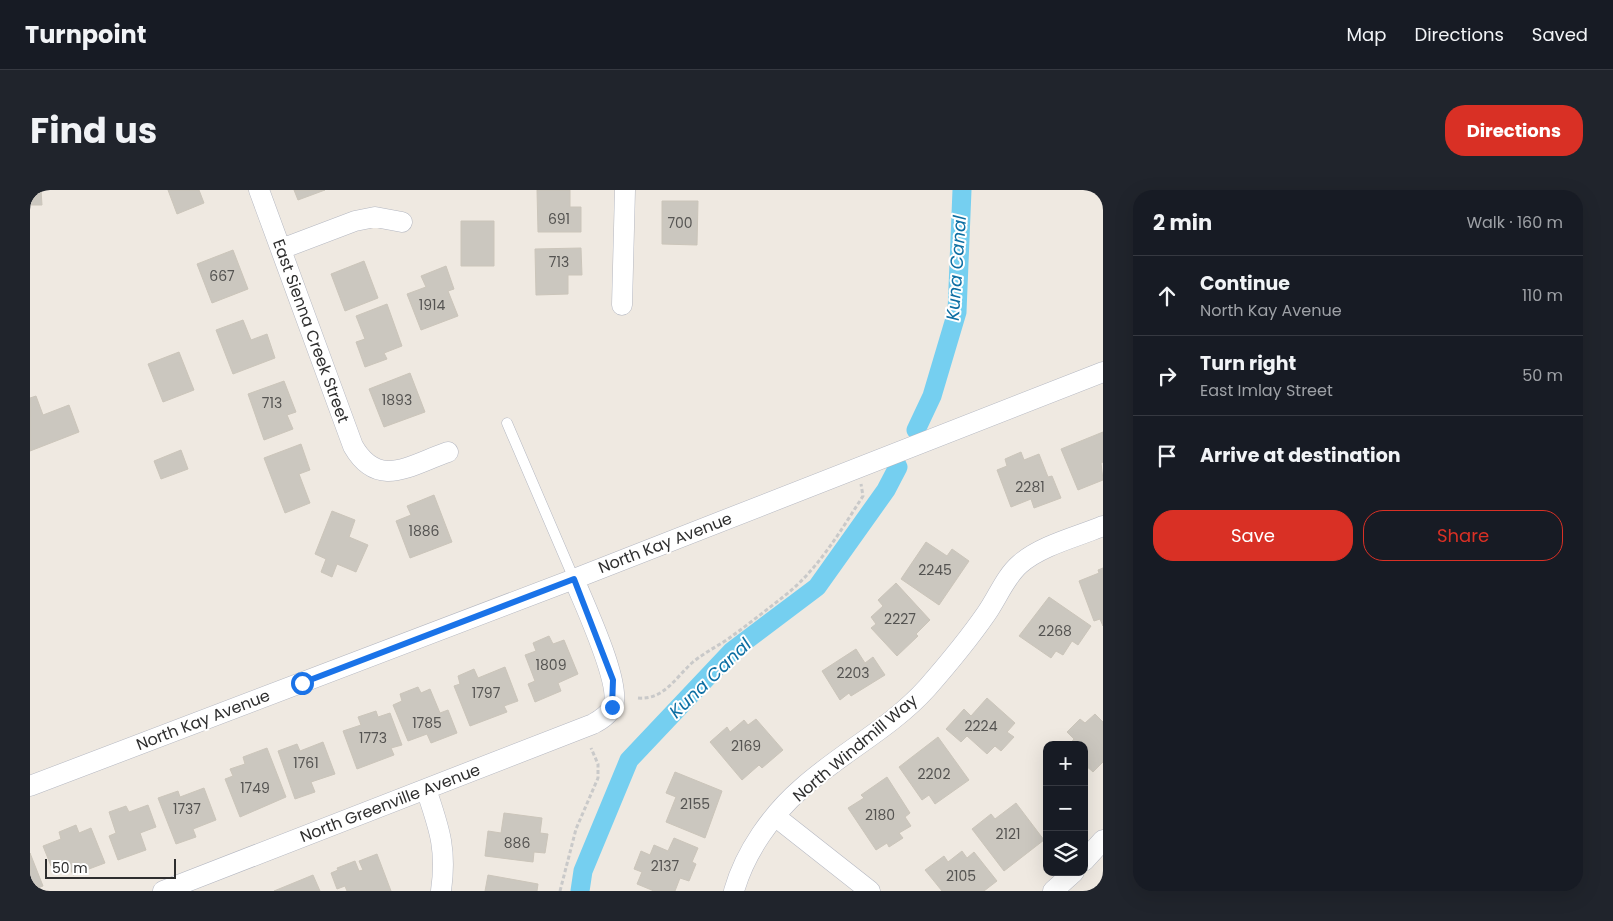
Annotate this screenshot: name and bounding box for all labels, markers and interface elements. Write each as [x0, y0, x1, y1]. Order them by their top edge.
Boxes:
text: Turnpoint [25, 18, 146, 51]
text: Map [1347, 22, 1386, 47]
text: Directions [1414, 22, 1504, 47]
text: Saved [1532, 22, 1588, 47]
button: Directions [1445, 105, 1583, 156]
text: Find us [30, 106, 157, 155]
text: 2 min [1153, 208, 1212, 237]
house number: 691 [548, 209, 570, 229]
text: Walk · 160 m [1466, 211, 1563, 234]
house number: 700 [667, 213, 693, 233]
water label: Kuna Canal [940, 214, 972, 322]
street label: East Sienna Creek Street [267, 236, 355, 426]
house number: 713 [549, 252, 569, 272]
house number: 667 [209, 266, 235, 286]
text: Continue [1200, 270, 1290, 297]
icon: ahead [1153, 282, 1181, 310]
text: 110 m [1522, 284, 1563, 307]
house number: 1914 [419, 295, 445, 315]
text: North Kay Avenue [1200, 299, 1342, 322]
text: Turn right [1200, 350, 1296, 377]
icon: right [1153, 362, 1181, 390]
text: 50 m [1522, 364, 1563, 387]
text: East Imlay Street [1200, 379, 1333, 402]
house number: 1893 [382, 390, 412, 410]
house number: 713 [262, 393, 282, 413]
icon: arrive [1153, 442, 1181, 470]
text: Arrive at destination [1200, 442, 1401, 469]
house number: 2281 [1015, 477, 1045, 497]
street label: North Kay Avenue [595, 507, 735, 579]
button: Save [1153, 510, 1353, 561]
button: Share [1363, 510, 1563, 561]
house number: 1886 [408, 521, 440, 541]
house number: 2245 [918, 560, 952, 580]
house number: 2227 [884, 609, 916, 629]
house number: 2268 [1038, 621, 1072, 641]
water label: Kuna Canal [663, 632, 757, 724]
house number: 1809 [536, 655, 566, 675]
house number: 2203 [836, 663, 870, 683]
route start [291, 672, 314, 695]
house number: 1797 [472, 683, 501, 703]
street label: North Kay Avenue [133, 684, 273, 756]
street label: North Windmill Way [788, 689, 922, 807]
route end [601, 696, 624, 719]
house number: 1785 [412, 713, 442, 733]
house number: 2224 [965, 716, 998, 736]
house number: 1773 [359, 728, 387, 748]
house number: 2169 [731, 736, 761, 756]
map controls [1043, 741, 1088, 876]
button: + [1043, 741, 1088, 786]
house number: 1761 [293, 753, 319, 773]
street label: North Greenville Avenue [297, 758, 484, 848]
house number: 2202 [918, 764, 950, 784]
house number: 1749 [240, 778, 270, 798]
button: − [1043, 786, 1088, 831]
house number: 2155 [680, 794, 710, 814]
house number: 1737 [173, 799, 201, 819]
house number: 2180 [865, 805, 895, 825]
house number: 2121 [995, 824, 1021, 844]
button: layers [1043, 831, 1088, 876]
house number: 886 [504, 833, 530, 853]
scale bar [45, 856, 176, 879]
house number: 2137 [651, 856, 680, 876]
text: 50 m [52, 858, 88, 878]
house number: 2105 [946, 866, 976, 886]

